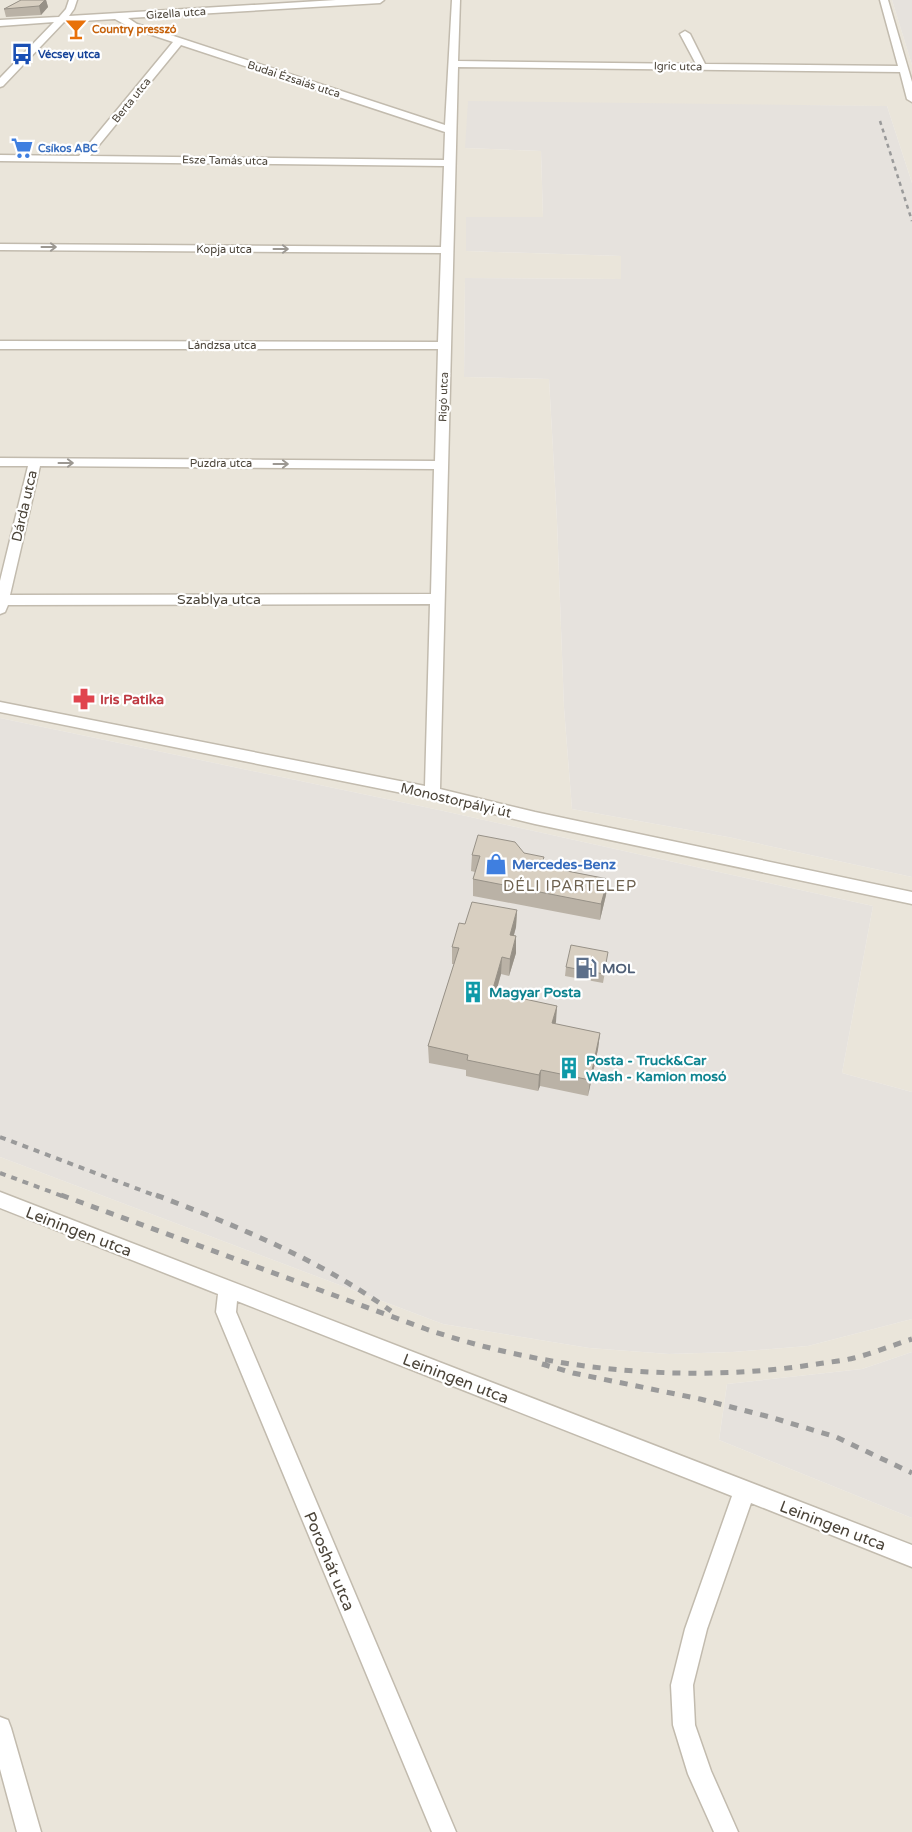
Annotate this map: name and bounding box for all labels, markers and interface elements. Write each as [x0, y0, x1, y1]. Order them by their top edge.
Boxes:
street label: Gizella utca [146, 5, 207, 22]
bar icon: Country presszó [63, 16, 89, 42]
place label: Country presszó [92, 23, 177, 37]
bus stop icon: Vécsey utca [9, 41, 35, 67]
place label: Vécsey utca [38, 48, 100, 62]
street label: Budai Ézsaiás utca [246, 57, 342, 101]
street label: Igric utca [654, 60, 702, 73]
street label: Berta utca [109, 75, 153, 125]
supermarket icon: Csíkos ABC [9, 135, 35, 161]
place label: Csíkos ABC [38, 142, 98, 155]
street label: Esze Tamás utca [182, 153, 268, 168]
one-way arrow [40, 242, 56, 252]
street label: Kopja utca [196, 243, 252, 256]
one-way arrow [272, 244, 289, 254]
street label: Lándzsa utca [188, 339, 256, 352]
street label: Rigó utca [436, 372, 451, 422]
street label: Puzdra utca [190, 457, 252, 470]
one-way arrow [58, 458, 74, 468]
one-way arrow [272, 459, 289, 469]
street label: Dárda utca [8, 469, 41, 544]
street label: Szablya utca [177, 591, 261, 608]
pharmacy icon: Iris Patika [71, 686, 97, 712]
place label: Iris Patika [100, 691, 164, 708]
street label: Monostorpályi út [399, 779, 514, 822]
shop icon: Mercedes-Benz [483, 851, 509, 877]
place label: Mercedes-Benz [512, 856, 616, 873]
district label: DÉLI IPARTELEP [503, 877, 637, 895]
fuel station icon: MOL [573, 955, 599, 981]
place label: MOL [602, 960, 636, 977]
building icon: Magyar Posta [460, 979, 486, 1005]
place label: Magyar Posta [489, 984, 581, 1001]
place label: Posta - Truck&Car Wash - Kamion mosó [586, 1052, 727, 1085]
building icon: Posta - Truck&Car Wash - Kamion mosó [556, 1055, 582, 1081]
street label: Leiningen utca [23, 1203, 135, 1261]
street label: Leiningen utca [400, 1350, 512, 1408]
street label: Leiningen utca [777, 1497, 889, 1555]
street label: Poroshát utca [299, 1509, 359, 1614]

